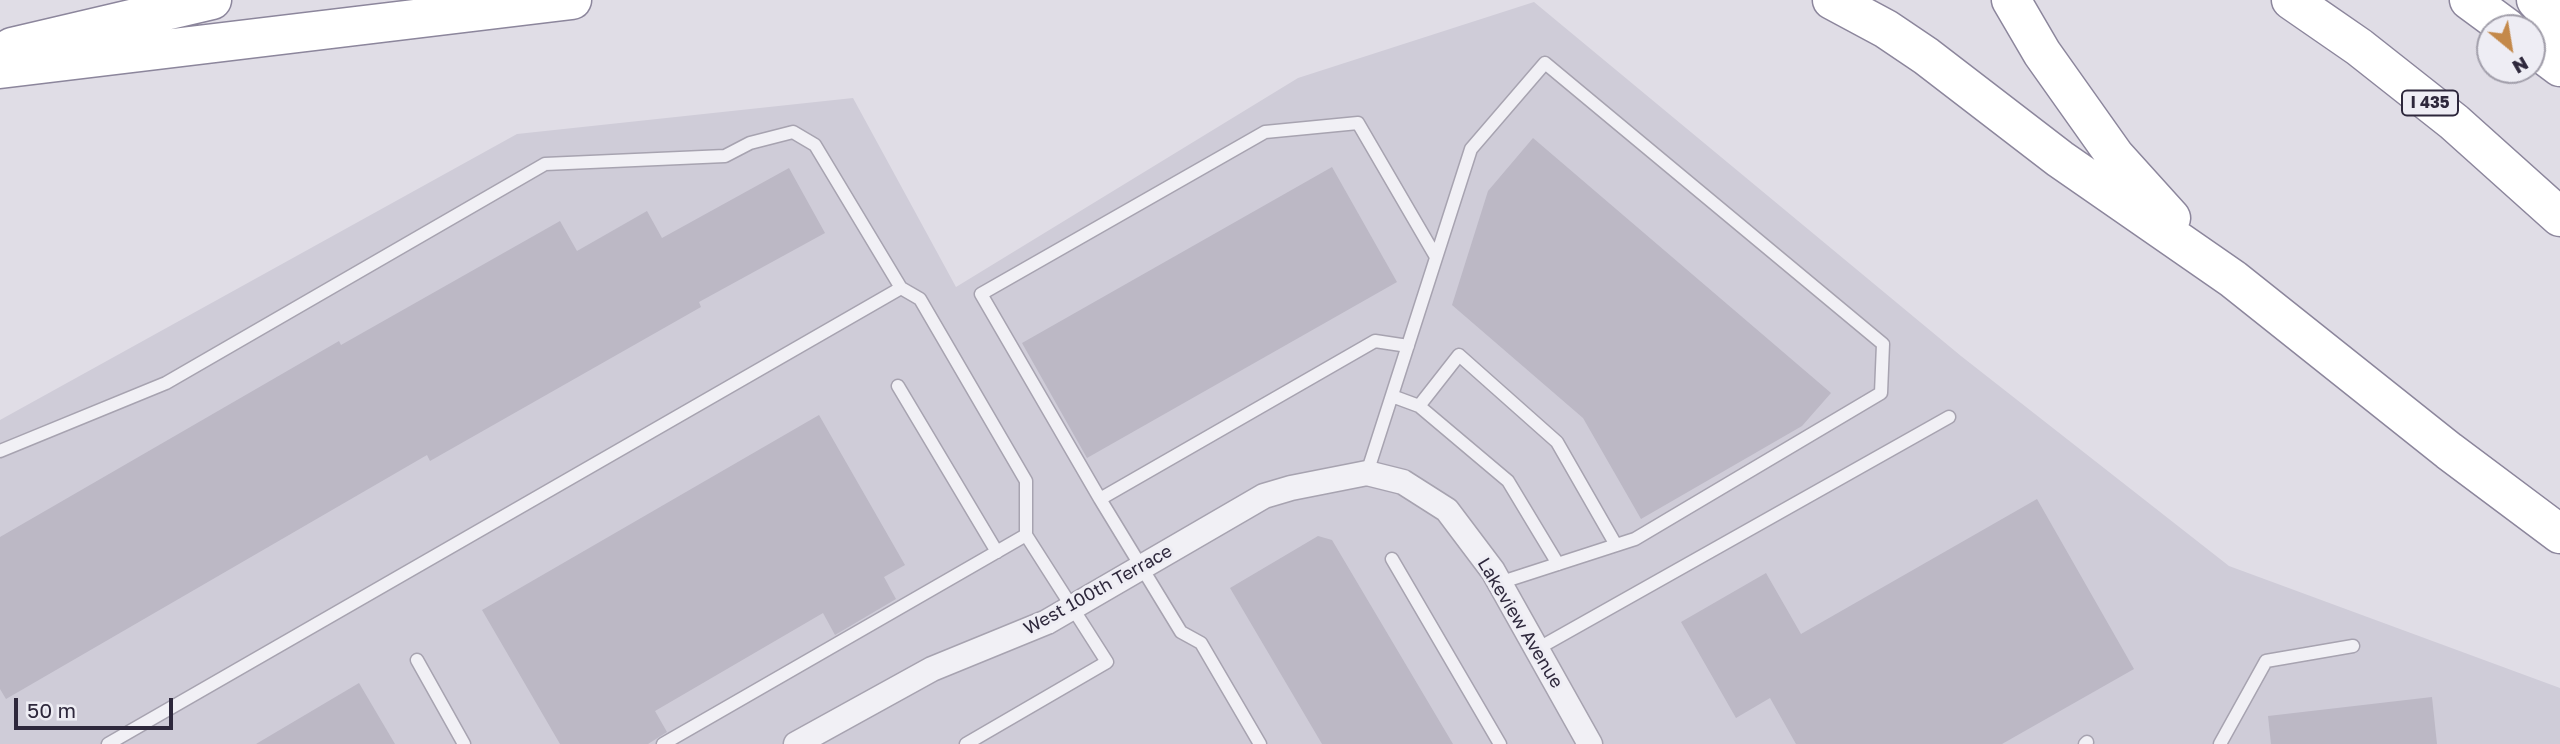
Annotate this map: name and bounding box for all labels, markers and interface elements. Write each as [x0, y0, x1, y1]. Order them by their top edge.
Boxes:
north arrow [2476, 14, 2546, 84]
text: N [2509, 52, 2533, 79]
road number: I 435 [2402, 90, 2458, 116]
street label: West 100th Terrace [1020, 540, 1176, 640]
street label: Lakeview Avenue [1473, 554, 1567, 692]
scale bar [18, 684, 177, 728]
text: 50 m [27, 697, 76, 723]

